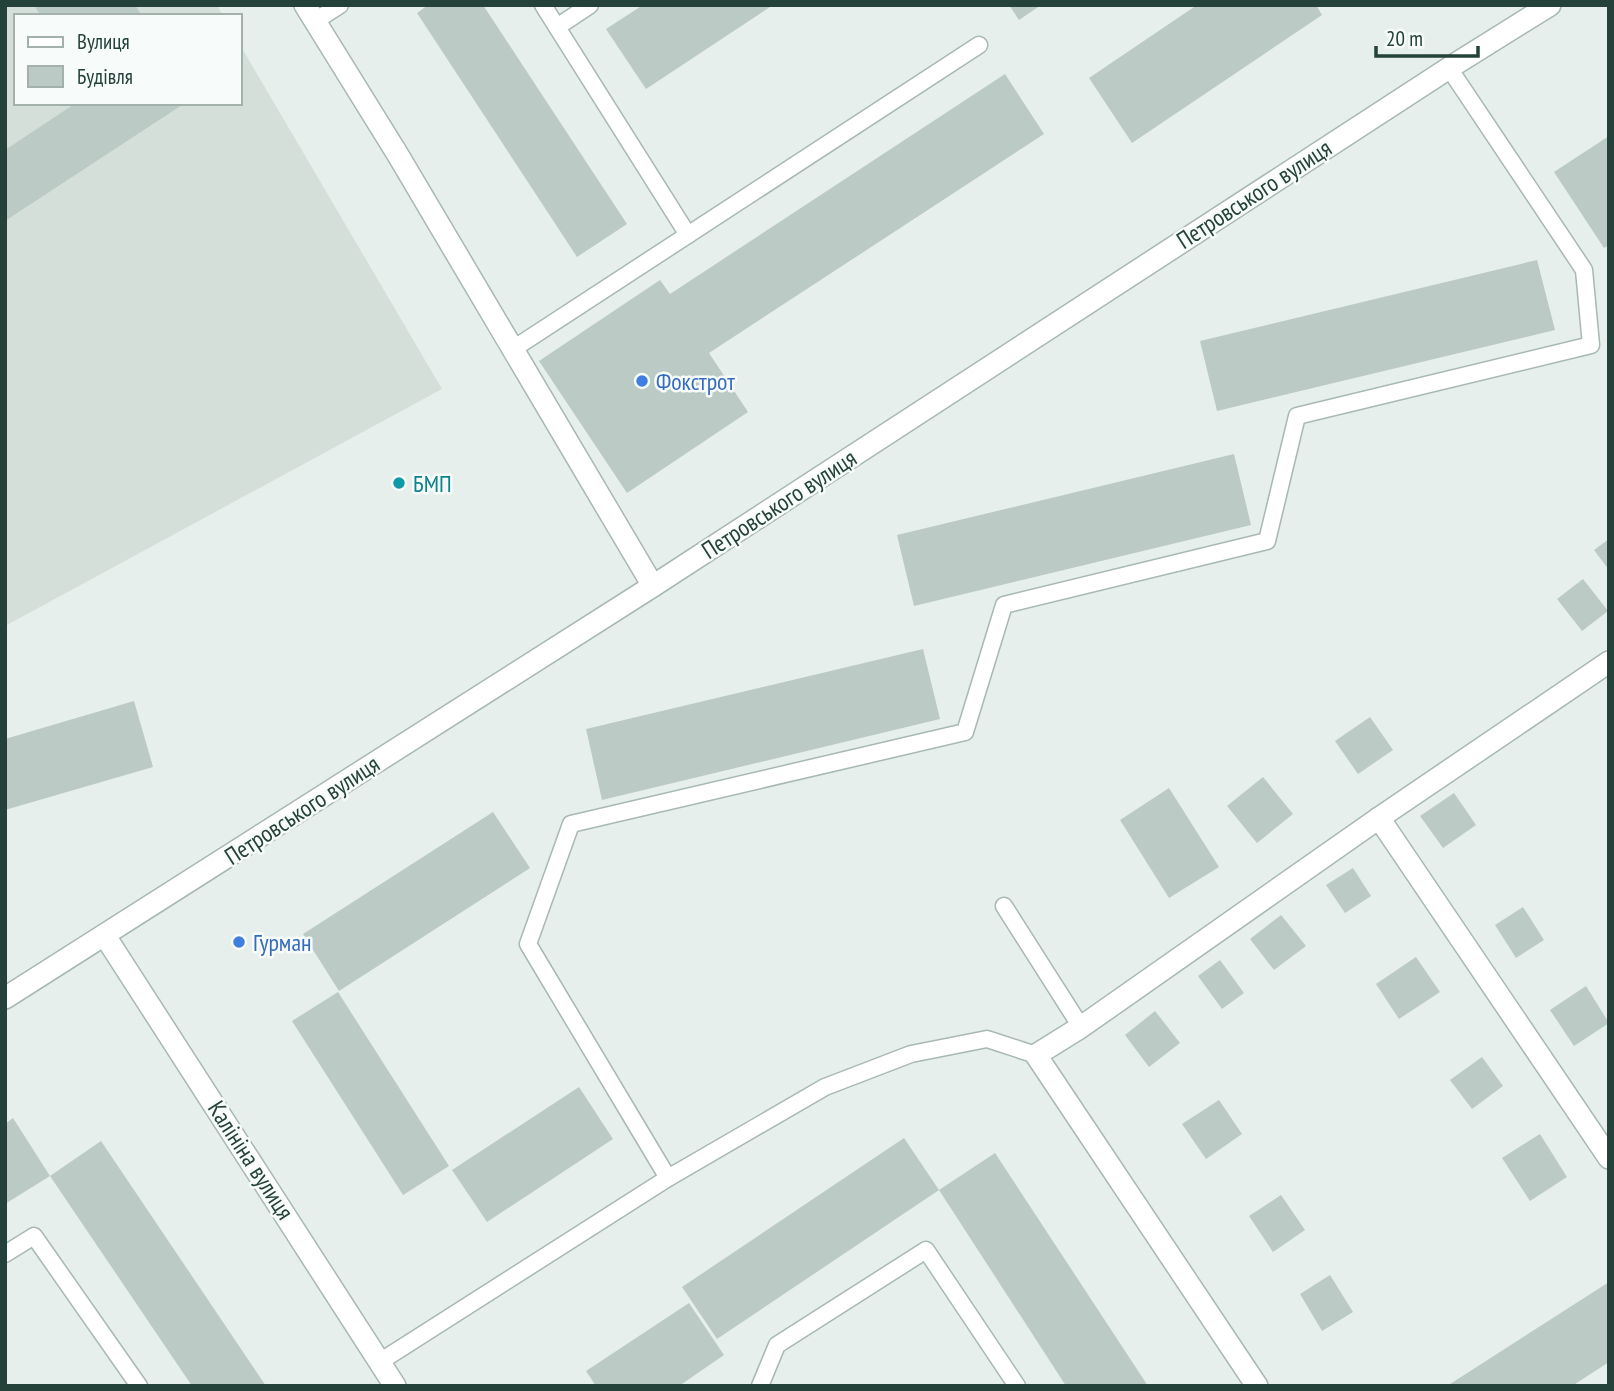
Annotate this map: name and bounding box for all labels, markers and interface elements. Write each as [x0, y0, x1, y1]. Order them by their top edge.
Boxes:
legend [14, 14, 242, 105]
scale bar [1376, 14, 1478, 58]
text: 20 m [1386, 25, 1423, 52]
text: Вулиця [77, 28, 130, 55]
text: Будівля [77, 63, 133, 90]
street label: Петровського вулиця [1171, 132, 1337, 256]
place label: Фокстрот [656, 366, 735, 397]
marker: Фокстрот [634, 373, 650, 389]
street label: Петровського вулиця [696, 442, 862, 566]
place label: БМП [413, 468, 452, 499]
marker: БМП [391, 475, 407, 491]
street label: Петровського вулиця [219, 748, 385, 872]
place label: Гурман [253, 927, 311, 958]
marker: Гурман [231, 934, 247, 950]
street label: Калініна вулиця [201, 1095, 301, 1225]

